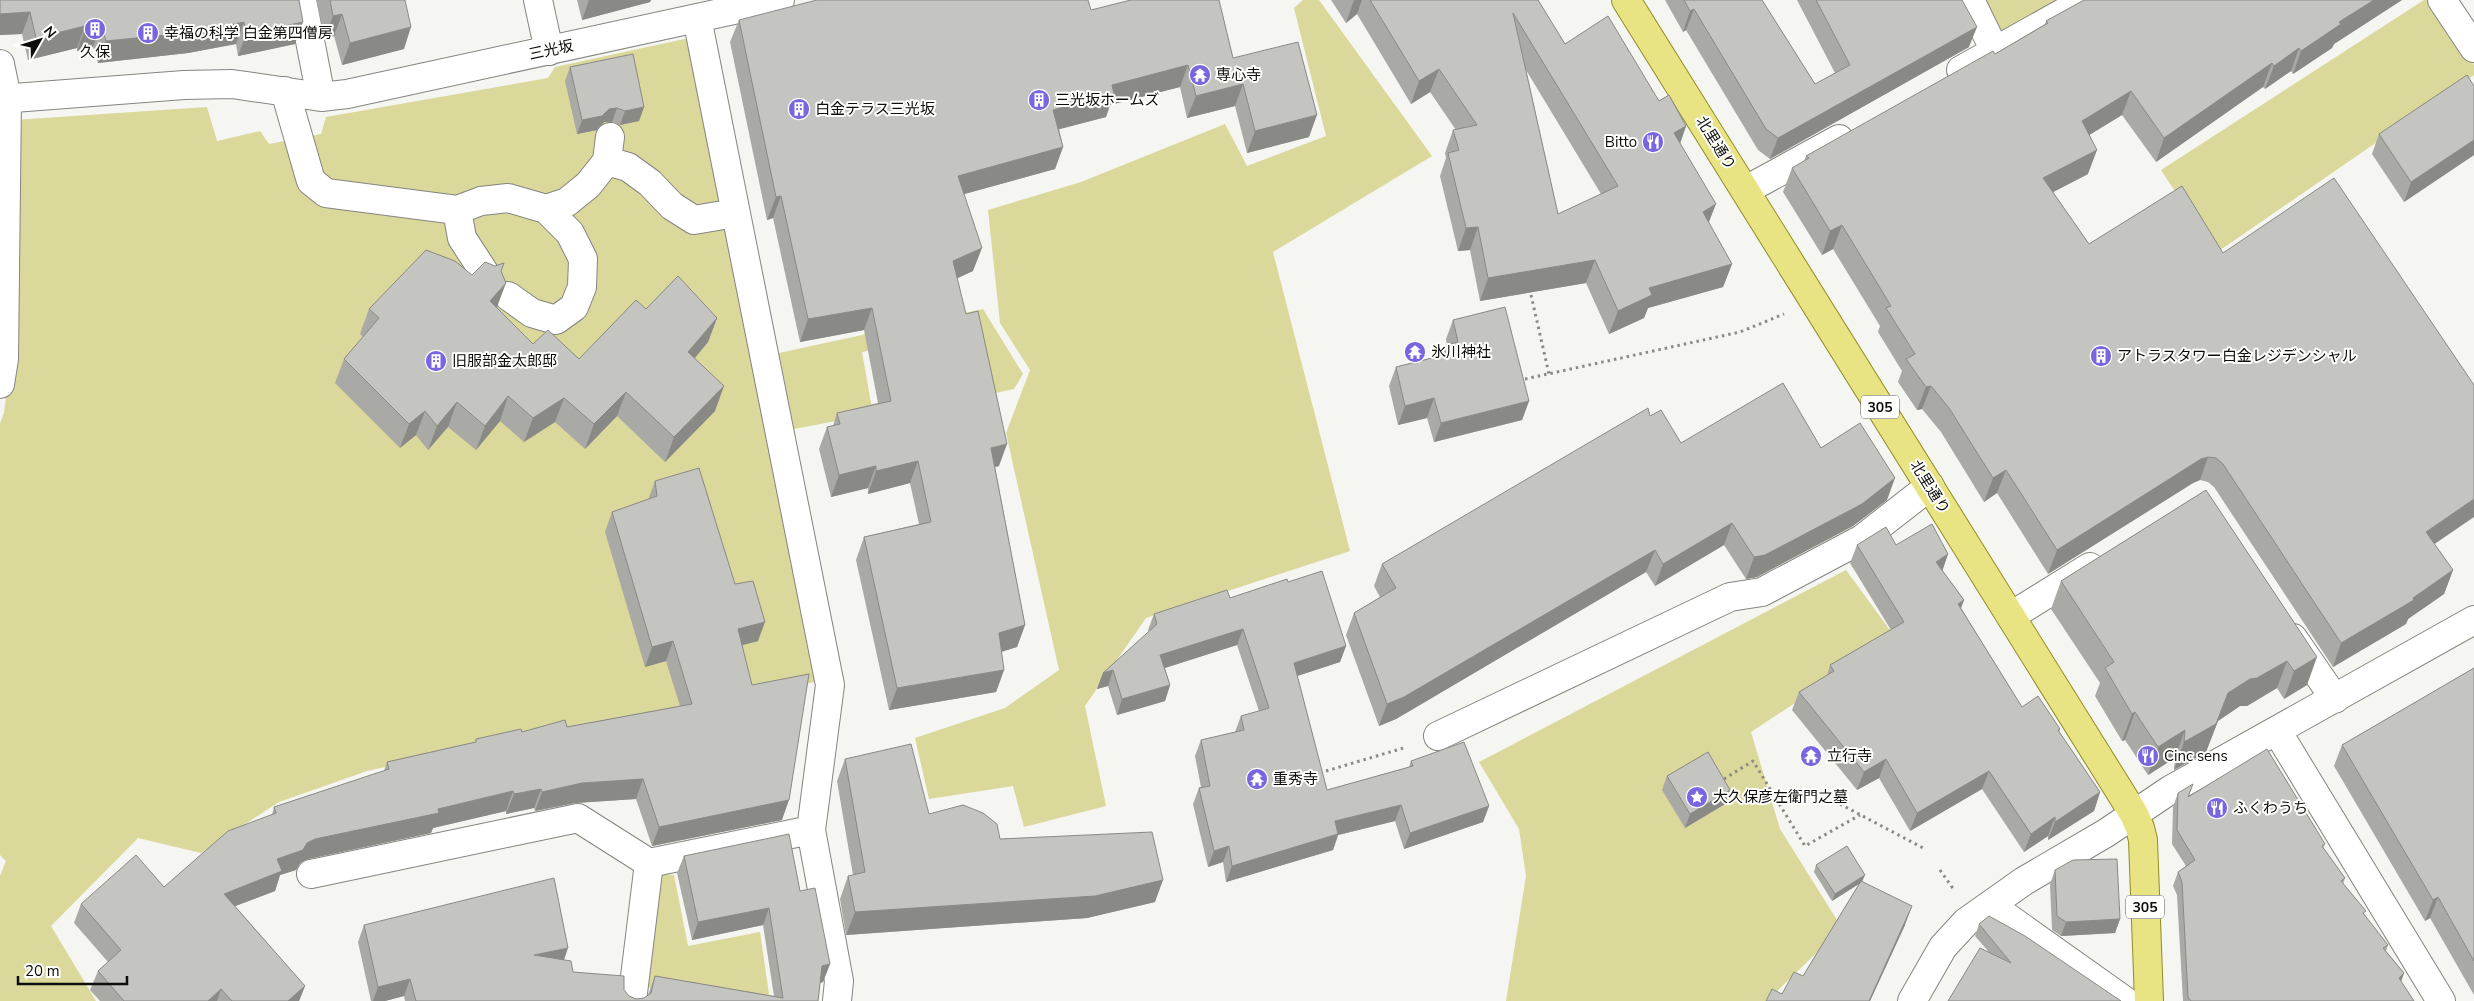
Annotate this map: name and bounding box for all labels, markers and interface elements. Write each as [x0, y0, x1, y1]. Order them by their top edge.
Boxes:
north arrow [15, 15, 65, 65]
building icon: 久保 [83, 17, 107, 41]
building icon: 幸福の科学 白金第四僧房 [136, 21, 160, 45]
text: N [39, 22, 60, 42]
place label: 幸福の科学 白金第四僧房 [164, 23, 333, 43]
street label: 三光坂 [527, 36, 575, 64]
place label: 久保 [80, 42, 110, 62]
temple icon: 専心寺 [1188, 63, 1212, 87]
place label: 専心寺 [1216, 65, 1261, 85]
building icon: 三光坂ホームズ [1027, 88, 1051, 112]
place label: 三光坂ホームズ [1055, 90, 1160, 110]
building icon: 白金テラス三光坂 [787, 97, 811, 121]
place label: 白金テラス三光坂 [815, 99, 935, 119]
street label: 北里通り [1692, 112, 1740, 174]
restaurant icon: Bitto [1641, 130, 1665, 154]
place label: Bitto [1605, 132, 1637, 152]
temple icon: 氷川神社 [1403, 340, 1427, 364]
place label: 氷川神社 [1431, 342, 1491, 362]
building icon: アトラスタワー白金レジデンシャル [2089, 344, 2113, 368]
place label: アトラスタワー白金レジデンシャル [2117, 346, 2357, 366]
building icon: 旧服部金太郎邸 [424, 349, 448, 373]
place label: 旧服部金太郎邸 [452, 351, 557, 371]
road number: 305 [1861, 396, 1899, 418]
street label: 北里通り [1906, 456, 1954, 518]
temple icon: 立行寺 [1799, 744, 1823, 768]
restaurant icon: Cinc sens [2136, 744, 2160, 768]
place label: 立行寺 [1827, 746, 1872, 766]
place label: Cinc sens [2164, 746, 2228, 766]
temple icon: 重秀寺 [1245, 767, 1269, 791]
place label: 重秀寺 [1273, 769, 1318, 789]
place icon: 大久保彦左衛門之墓 [1685, 785, 1709, 809]
place label: 大久保彦左衛門之墓 [1713, 787, 1848, 807]
restaurant icon: ふくわうち [2205, 796, 2229, 820]
place label: ふくわうち [2233, 798, 2308, 818]
road number: 305 [2126, 896, 2164, 919]
scale bar [18, 954, 126, 986]
text: 20 m [25, 961, 60, 981]

